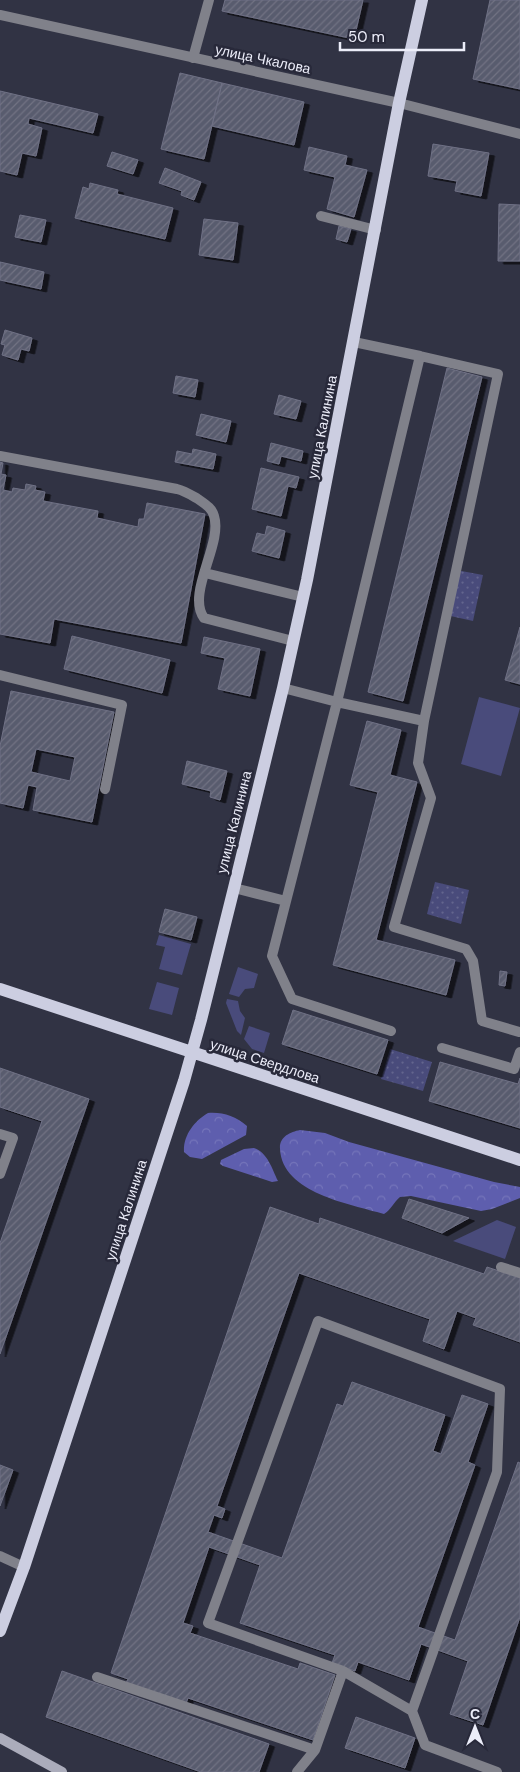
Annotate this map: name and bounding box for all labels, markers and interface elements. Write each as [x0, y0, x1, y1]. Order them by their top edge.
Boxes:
scale bar [340, 20, 464, 52]
text: 50 m [348, 27, 385, 47]
street label: улица Чкалова [214, 40, 312, 78]
street label: улица Калинина [303, 373, 341, 480]
street label: улица Калинина [213, 769, 256, 875]
street label: улица Свердлова [208, 1035, 322, 1087]
street label: улица Калинина [101, 1157, 151, 1263]
north arrow [450, 1702, 500, 1752]
text: С [470, 1705, 480, 1723]

